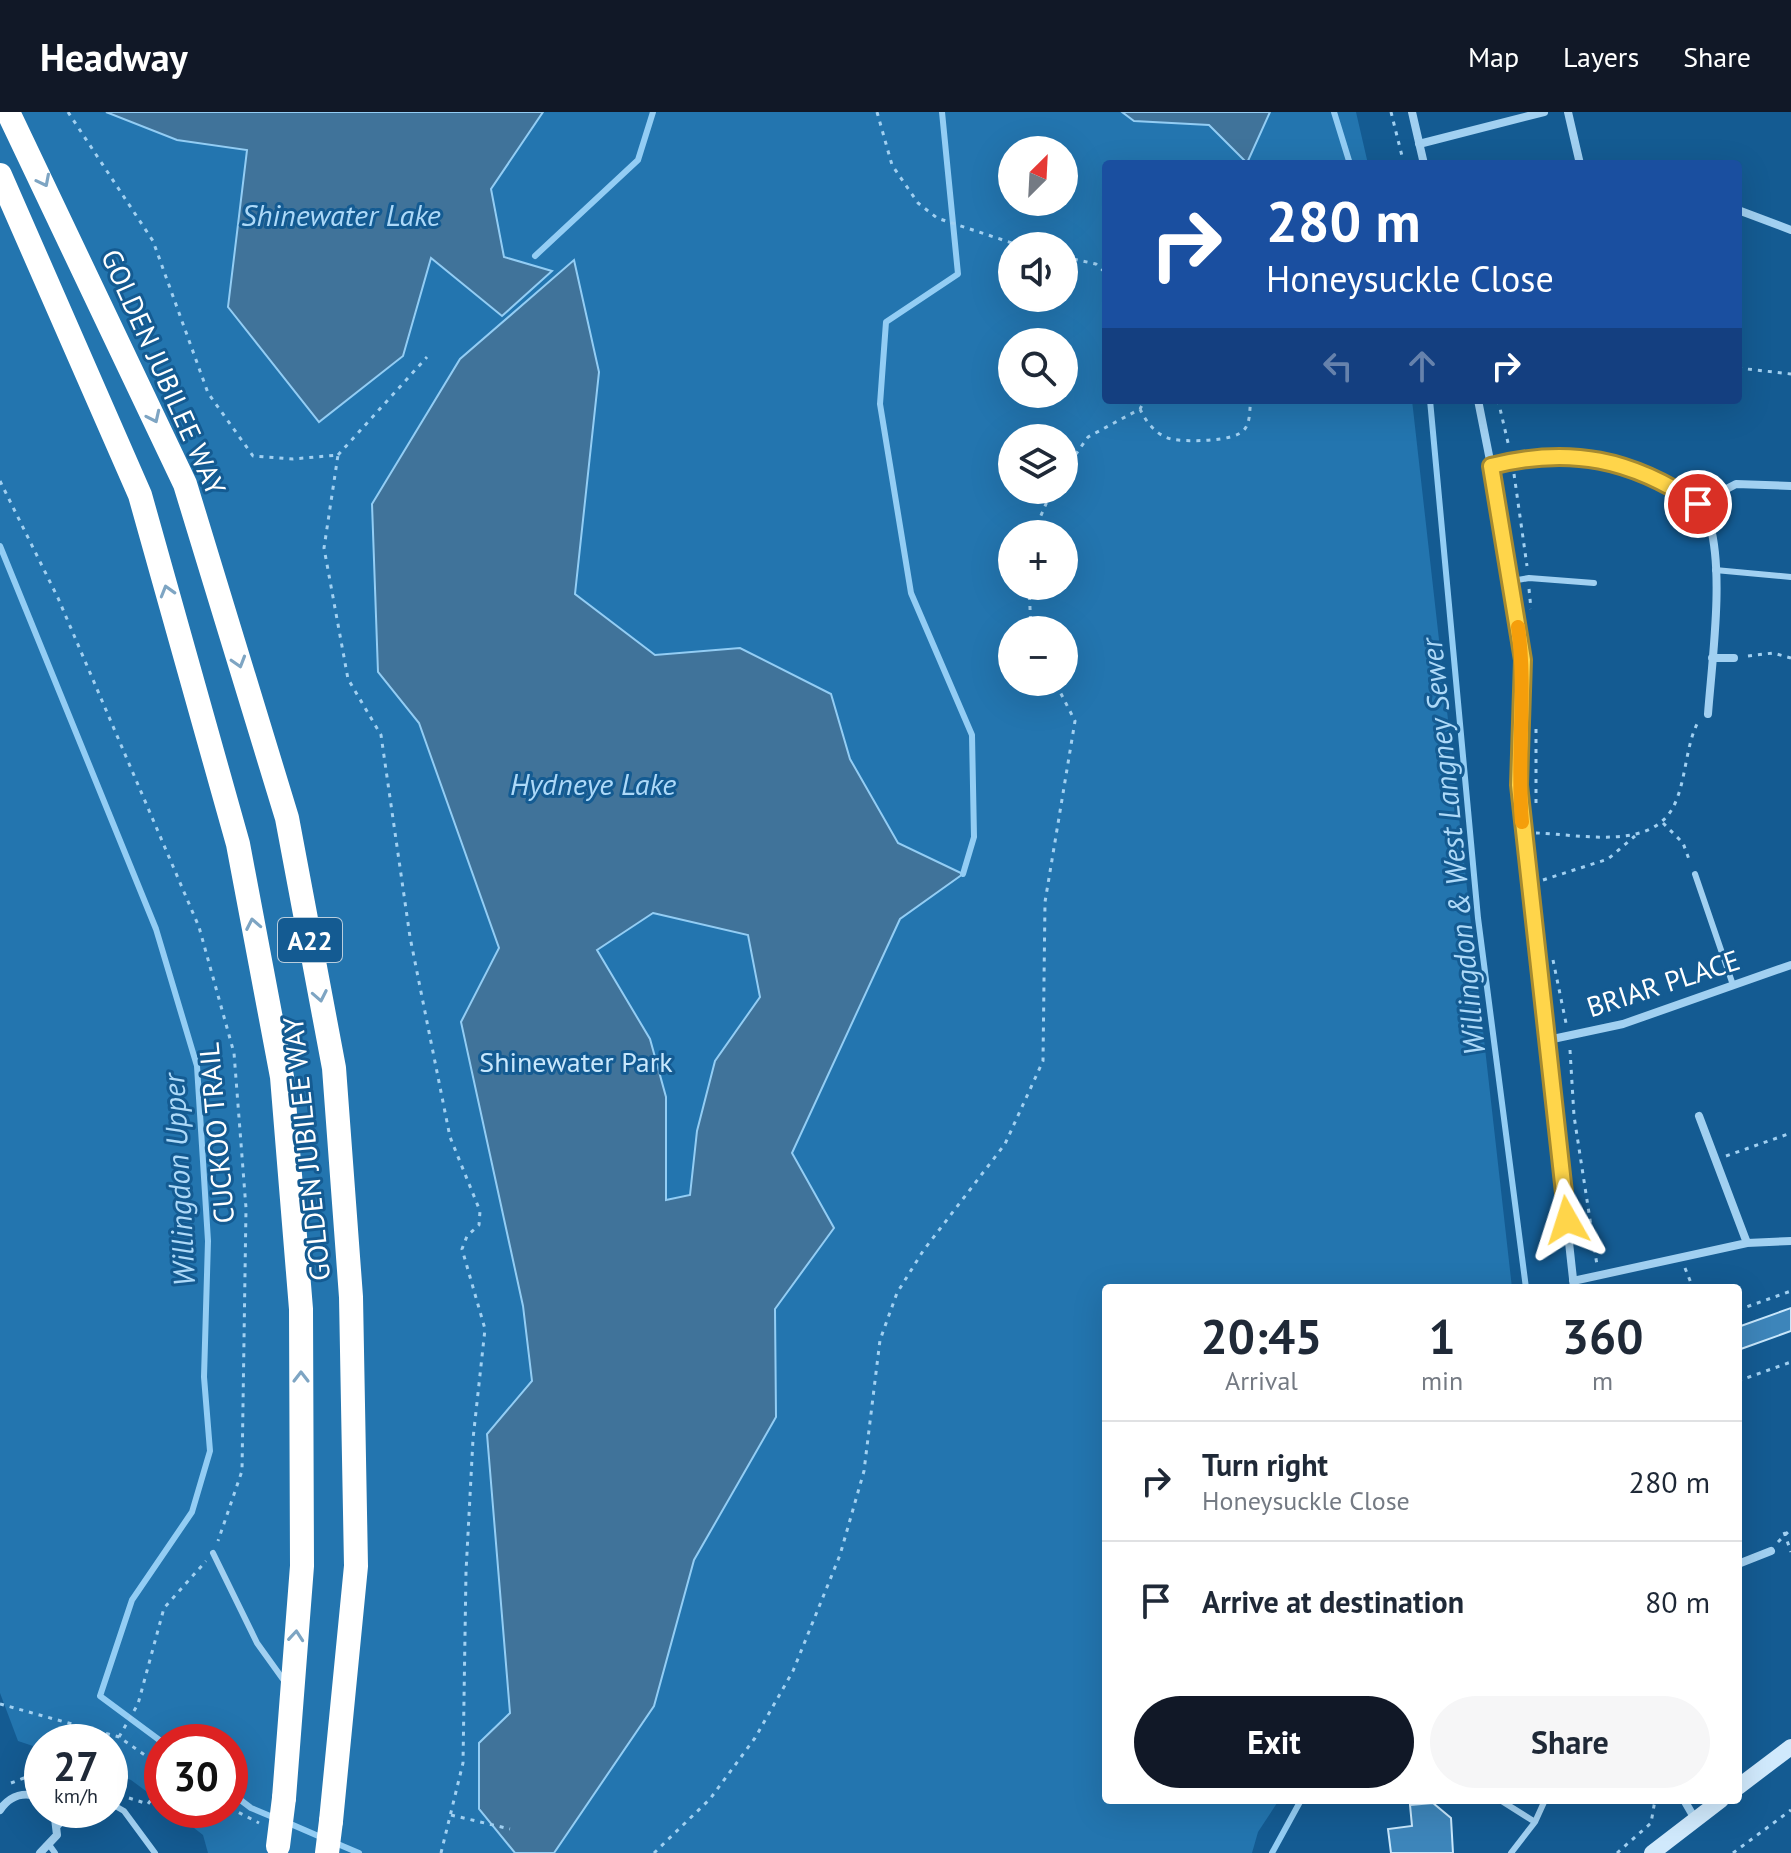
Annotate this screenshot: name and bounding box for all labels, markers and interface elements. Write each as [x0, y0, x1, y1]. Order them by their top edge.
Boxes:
text: Headway [40, 32, 188, 81]
text: Map [1468, 38, 1519, 75]
text: Layers [1563, 38, 1639, 75]
text: Share [1683, 38, 1751, 75]
north arrow [998, 136, 1078, 216]
map controls [998, 136, 1078, 696]
one-way arrow [34, 173, 50, 188]
text: 280 m [1266, 185, 1421, 257]
icon: right [1134, 192, 1238, 296]
water label: Shinewater Lake [241, 195, 441, 234]
button: sound [998, 232, 1078, 312]
street label: GOLDEN JUBILEE WAY [93, 243, 235, 501]
text: Honeysuckle Close [1266, 255, 1554, 302]
button: search [998, 328, 1078, 408]
icon: left [1316, 344, 1360, 388]
icon: ahead [1400, 344, 1444, 388]
icon: right [1484, 344, 1528, 388]
one-way arrow [144, 409, 160, 423]
button: layers [998, 424, 1078, 504]
pin [1664, 470, 1732, 538]
icon: arrive [1676, 482, 1720, 526]
button: + [998, 520, 1078, 600]
one-way arrow [160, 585, 176, 599]
button: − [998, 616, 1078, 696]
water label: Willingdon & West Langney Sewer [1410, 634, 1493, 1057]
one-way arrow [230, 655, 246, 668]
water label: Hydneye Lake [510, 764, 676, 803]
one-way arrow [246, 917, 263, 931]
road number: A22 [278, 918, 342, 962]
street label: BRIAR PLACE [1582, 941, 1744, 1025]
one-way arrow [311, 989, 328, 1002]
street label: GOLDEN JUBILEE WAY [274, 1015, 338, 1283]
street label: CUCKOO TRAIL [190, 1041, 242, 1225]
park label: Shinewater Park [479, 1043, 673, 1080]
water label: Willingdon Upper [153, 1071, 203, 1287]
position arrow [1525, 1178, 1609, 1262]
text: 20:45 [1201, 1305, 1322, 1367]
text: 1 [1428, 1305, 1456, 1367]
text: 360 [1562, 1305, 1643, 1367]
text: Arrival [1225, 1364, 1298, 1397]
text: min [1421, 1364, 1463, 1397]
text: m [1592, 1364, 1613, 1397]
one-way arrow [292, 1370, 310, 1383]
text: Turn right [1202, 1445, 1328, 1484]
icon: right [1134, 1459, 1178, 1503]
text: 280 m [1629, 1462, 1710, 1501]
text: Honeysuckle Close [1202, 1484, 1410, 1517]
icon: arrive [1134, 1579, 1178, 1623]
text: Arrive at destination [1202, 1582, 1464, 1621]
text: 80 m [1645, 1582, 1710, 1621]
one-way arrow [287, 1629, 304, 1642]
button: Exit [1134, 1696, 1414, 1788]
button: Share [1430, 1696, 1710, 1788]
speed limit sign: 30 [144, 1724, 248, 1828]
text: 27 [53, 1740, 99, 1792]
text: km/h [54, 1783, 98, 1809]

